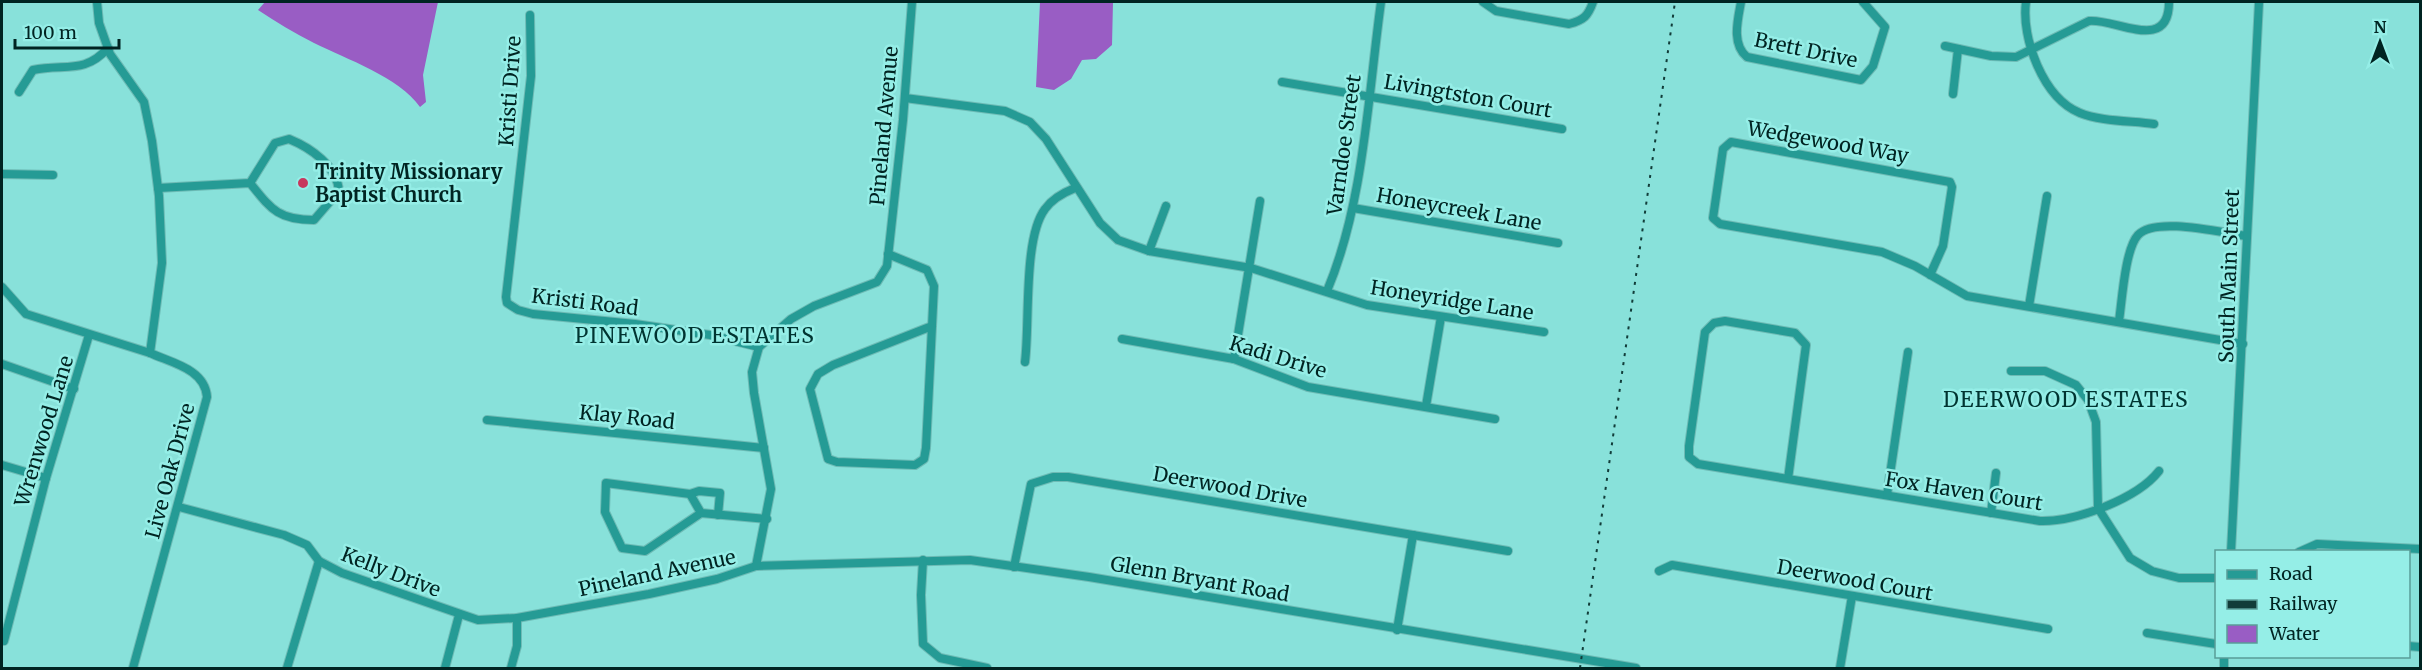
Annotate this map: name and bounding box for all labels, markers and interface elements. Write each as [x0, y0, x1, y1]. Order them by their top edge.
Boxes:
scale bar [15, 12, 118, 50]
north arrow [2350, 12, 2410, 72]
text: N [2374, 17, 2387, 37]
text: 100 m [24, 21, 77, 44]
street label: Brett Drive [1752, 26, 1860, 73]
street label: Kristi Drive [493, 35, 526, 147]
street label: Pineland Avenue [864, 45, 903, 207]
street label: Livingtston Court [1382, 68, 1554, 123]
street label: Varndoe Street [1321, 73, 1366, 218]
street label: Wedgewood Way [1744, 115, 1911, 168]
place label: Trinity Missionary Baptist Church [315, 159, 503, 207]
marker: Trinity Missionary Baptist Church [296, 176, 310, 190]
street label: Honeycreek Lane [1375, 182, 1544, 235]
street label: South Main Street [2213, 188, 2244, 363]
street label: Honeyridge Lane [1369, 274, 1535, 325]
street label: Kristi Road [530, 283, 640, 320]
district label: PINEWOOD ESTATES [575, 322, 815, 349]
street label: Kadi Drive [1226, 330, 1330, 383]
street label: Wrenwood Lane [8, 352, 78, 510]
district label: DEERWOOD ESTATES [1943, 386, 2189, 413]
street label: Klay Road [578, 399, 676, 434]
street label: Live Oak Drive [139, 400, 200, 541]
street label: Deerwood Drive [1151, 461, 1309, 512]
street label: Fox Haven Court [1884, 466, 2045, 515]
street label: Kelly Drive [338, 541, 445, 602]
street label: Pineland Avenue [576, 544, 738, 601]
street label: Glenn Bryant Road [1109, 550, 1291, 607]
legend [2215, 550, 2410, 658]
street label: Deerwood Court [1775, 553, 1935, 606]
text: Road [2269, 562, 2313, 585]
text: Railway [2269, 592, 2338, 615]
text: Water [2268, 622, 2320, 645]

